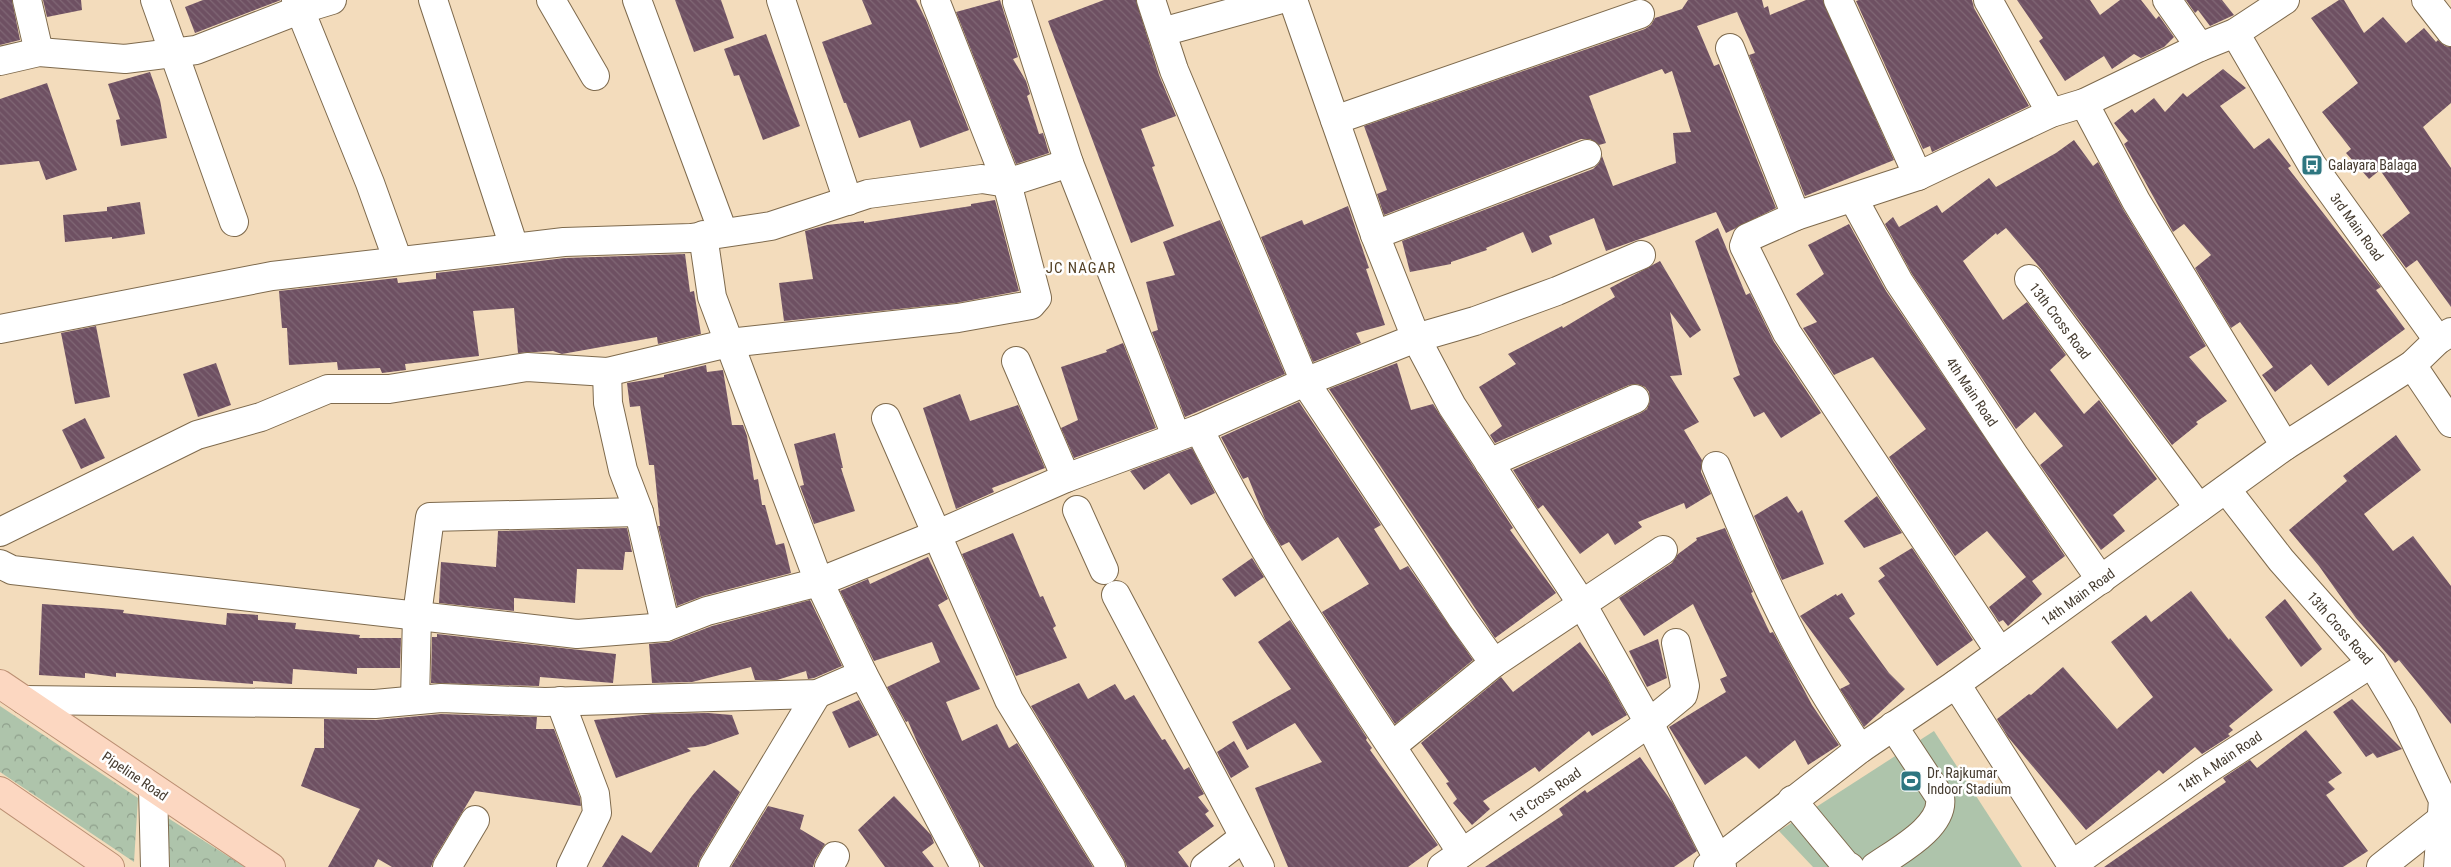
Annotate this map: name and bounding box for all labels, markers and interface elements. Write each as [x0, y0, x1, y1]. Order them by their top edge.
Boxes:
bus stop icon: Galayara Balaga [2300, 153, 2324, 177]
place label: Galayara Balaga [2328, 157, 2417, 173]
street label: 3rd Main Road [2327, 190, 2387, 264]
district label: JC NAGAR [1046, 259, 1116, 277]
street label: 13th Cross Road [2026, 280, 2094, 362]
street label: 4th Main Road [1943, 355, 2001, 429]
street label: 14th Main Road [2038, 565, 2118, 629]
street label: 13th Cross Road [2304, 588, 2376, 668]
street label: 14th A Main Road [2175, 728, 2265, 796]
street label: Pipeline Road [99, 748, 171, 804]
street label: 1st Cross Road [1506, 764, 1584, 826]
place label: Dr. Rajkumar Indoor Stadium [1927, 765, 2011, 797]
sports icon: Dr. Rajkumar Indoor Stadium [1899, 769, 1923, 793]

